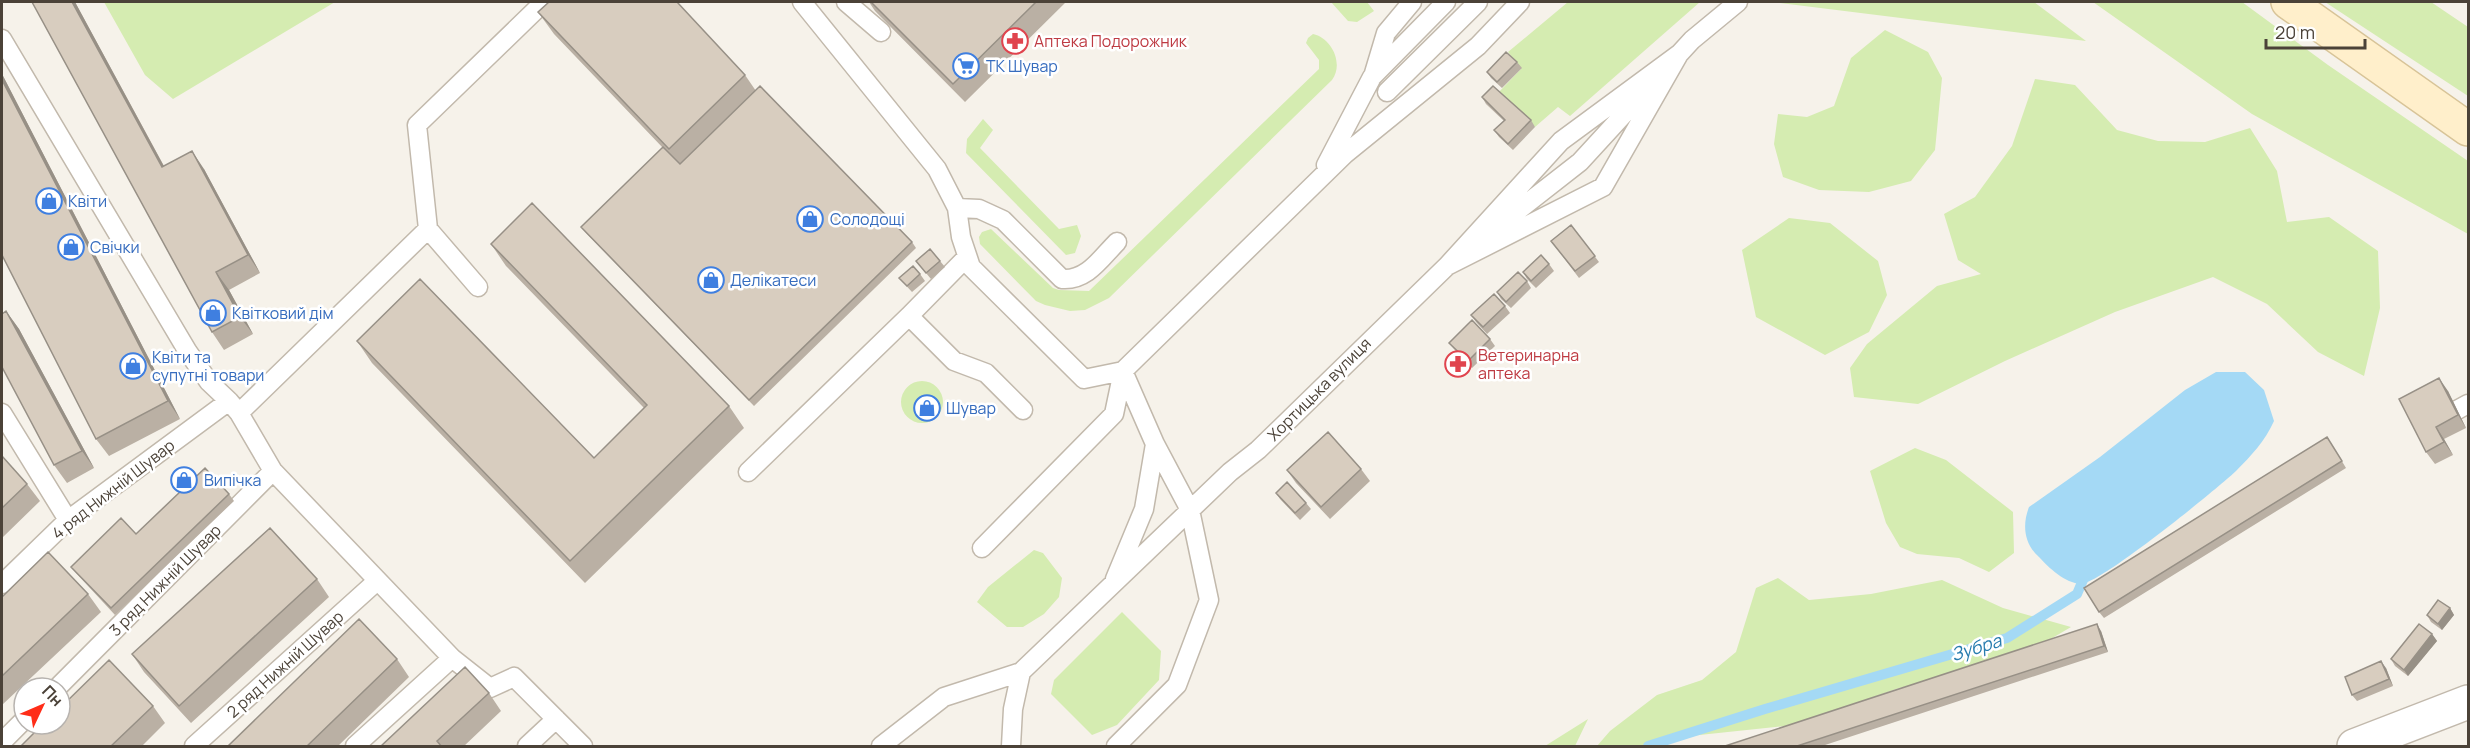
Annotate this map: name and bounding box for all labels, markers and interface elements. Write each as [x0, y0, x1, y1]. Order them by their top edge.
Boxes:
scale bar [2266, 12, 2365, 50]
text: 20 m [2275, 20, 2315, 44]
pharmacy icon: Аптека Подорожник [1000, 26, 1030, 56]
place label: Аптека Подорожник [1034, 30, 1188, 52]
supermarket icon: ТК Шувар [951, 51, 981, 81]
place label: ТК Шувар [986, 55, 1058, 77]
shop icon: Квіти [34, 186, 64, 216]
place label: Квіти [68, 190, 107, 212]
shop icon: Солодощі [795, 204, 825, 234]
place label: Солодощі [830, 208, 905, 230]
shop icon: Свічки [56, 232, 86, 262]
place label: Свічки [90, 236, 140, 258]
shop icon: Делікатеси [696, 265, 726, 295]
place label: Делікатеси [730, 269, 816, 291]
shop icon: Квітковий дім [198, 298, 228, 328]
place label: Квітковий дім [232, 302, 334, 324]
street label: Хортицька вулиця [1263, 333, 1375, 445]
place label: Ветеринарна аптека [1478, 344, 1579, 384]
place label: Квіти та супутні товари [152, 346, 264, 386]
pharmacy icon: Ветеринарна аптека [1443, 349, 1473, 379]
shop icon: Квіти та супутні товари [118, 351, 148, 381]
shop icon: Шувар [912, 393, 942, 423]
place label: Шувар [946, 397, 996, 419]
street label: 4 ряд Нижній Шувар [47, 434, 179, 544]
shop icon: Випічка [169, 465, 199, 495]
place label: Випічка [204, 469, 261, 491]
street label: 3 ряд Нижній Шувар [104, 519, 226, 641]
street label: 2 ряд Нижній Шувар [222, 606, 348, 722]
water label: Зубра [1948, 628, 2005, 666]
north arrow [12, 676, 72, 736]
text: Пн [37, 680, 68, 711]

